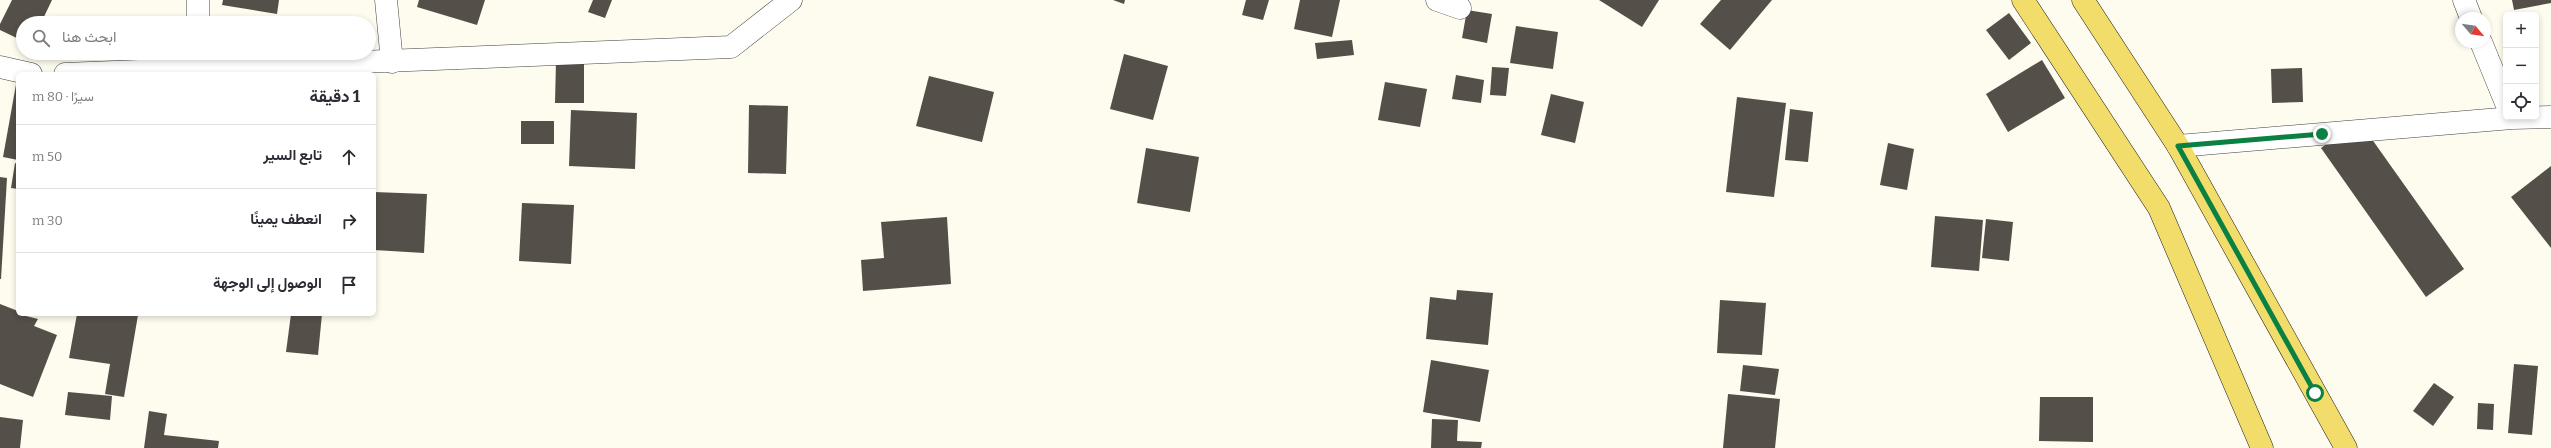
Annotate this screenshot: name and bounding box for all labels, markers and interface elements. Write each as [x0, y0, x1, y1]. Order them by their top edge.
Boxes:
north arrow [2455, 12, 2491, 48]
map controls [2503, 12, 2539, 120]
button: + [2503, 12, 2539, 48]
search box [16, 16, 376, 60]
icon: search [30, 27, 52, 49]
text: ابحث هنا [62, 28, 116, 46]
button: − [2503, 48, 2539, 84]
button: locate [2503, 84, 2539, 120]
text: 1 دقيقة [309, 86, 360, 107]
text: سيرًا · 80 m [32, 89, 94, 104]
route end [2313, 125, 2331, 143]
text: تابع السير [263, 146, 322, 164]
icon: ahead [338, 146, 360, 168]
text: 50 m [32, 149, 62, 164]
text: انعطف يمينًا [250, 210, 322, 228]
icon: right [338, 210, 360, 232]
text: 30 m [32, 213, 63, 228]
text: الوصول إلى الوجهة [213, 274, 322, 292]
icon: arrive [338, 274, 360, 296]
route start [2306, 384, 2324, 402]

